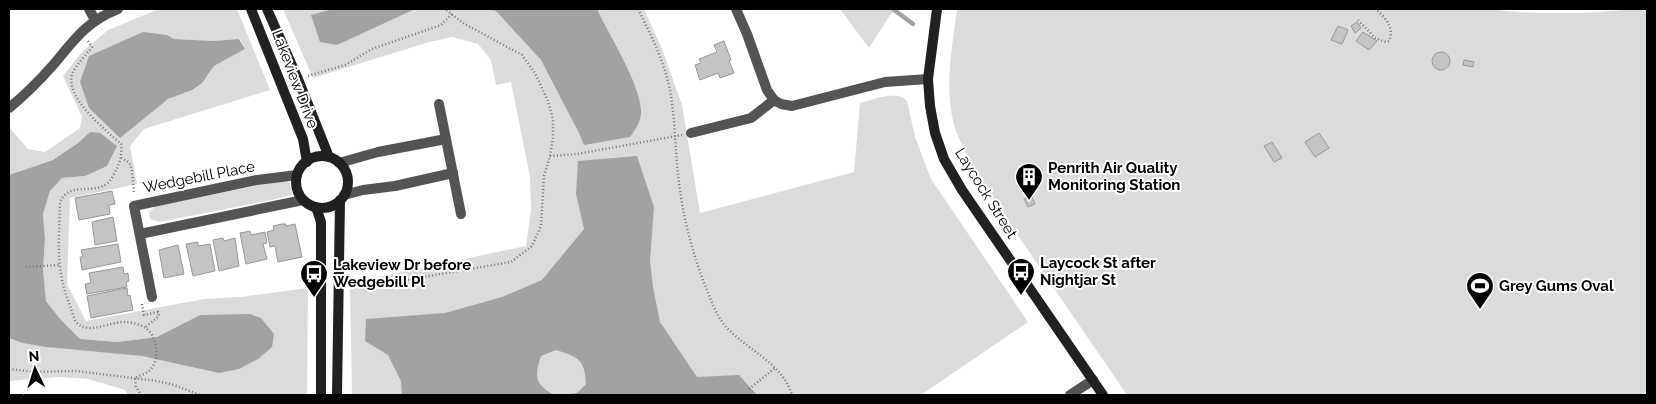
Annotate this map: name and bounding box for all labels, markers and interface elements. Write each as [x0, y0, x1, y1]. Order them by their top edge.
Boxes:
street label: Lakeview Drive [268, 27, 322, 131]
street label: Laycock Street [951, 144, 1021, 242]
street label: Wedgebill Place [142, 157, 257, 197]
place label: Penrith Air Quality Monitoring Station [1048, 159, 1180, 194]
building icon: Penrith Air Quality Monitoring Station [1014, 162, 1044, 201]
place label: Laycock St after Nightjar St [1040, 254, 1156, 289]
place label: Lakeview Dr before Wedgebill Pl [333, 256, 471, 291]
bus stop icon: Laycock St after Nightjar St [1006, 257, 1036, 296]
bus stop icon: Lakeview Dr before Wedgebill Pl [299, 259, 329, 298]
sports icon: Grey Gums Oval [1465, 271, 1495, 310]
place label: Grey Gums Oval [1499, 277, 1614, 295]
north arrow [10, 344, 60, 394]
text: N [28, 348, 40, 364]

